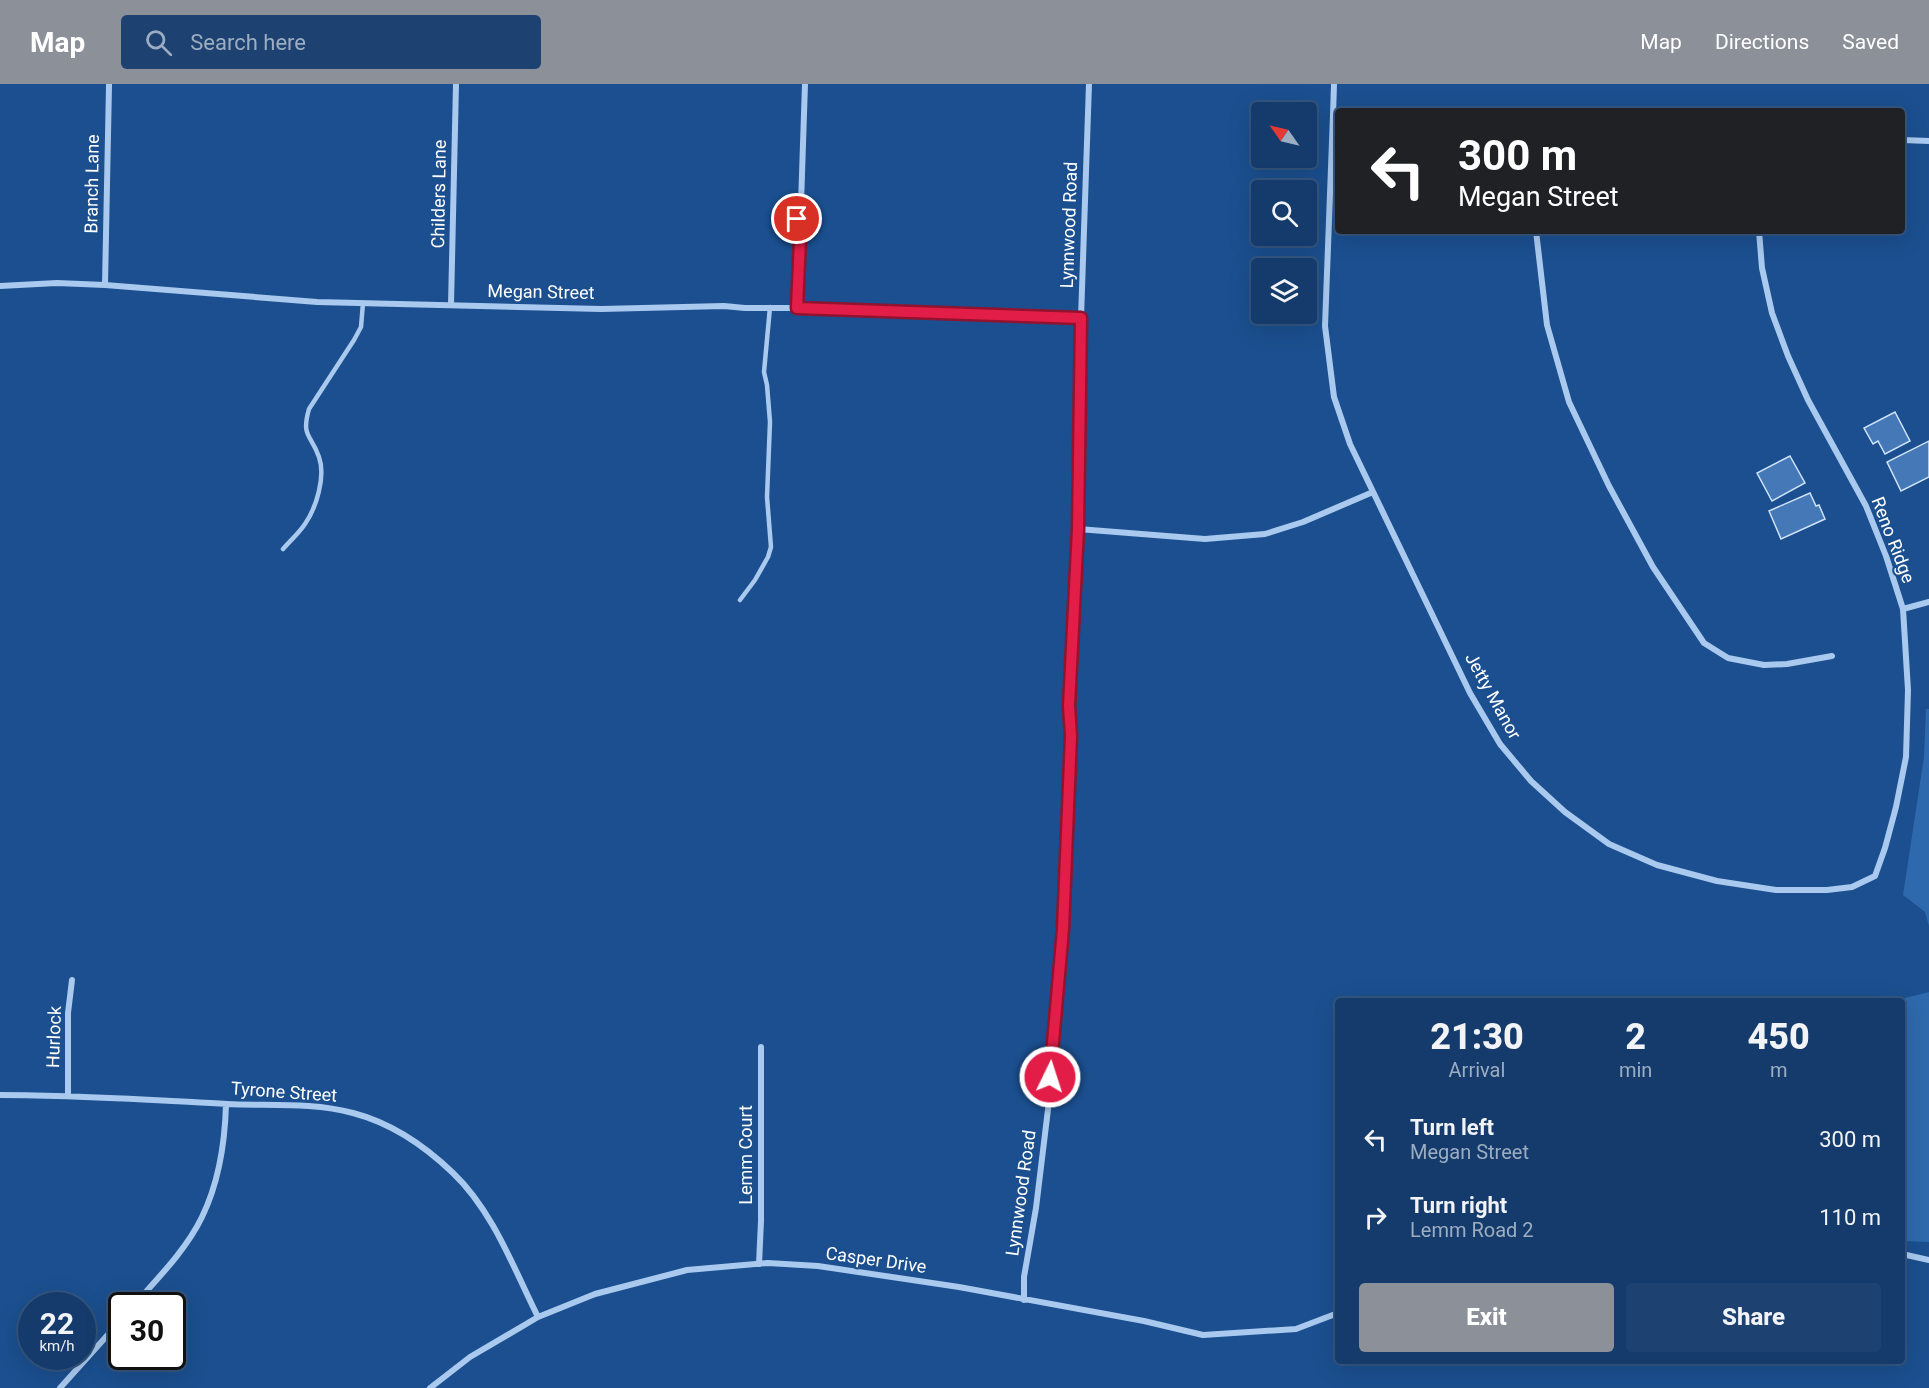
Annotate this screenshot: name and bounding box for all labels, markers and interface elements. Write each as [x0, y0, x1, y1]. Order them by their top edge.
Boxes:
search box [121, 15, 541, 69]
text: Map [30, 26, 85, 59]
icon: search [142, 26, 175, 59]
text: Search here [190, 30, 306, 55]
text: Map [1640, 30, 1682, 54]
text: Directions [1715, 30, 1809, 54]
text: Saved [1842, 30, 1899, 54]
north arrow [1251, 102, 1317, 168]
map controls [1251, 102, 1317, 324]
text: 300 m [1458, 131, 1577, 180]
icon: left [1359, 132, 1437, 210]
street label: Branch Lane [80, 134, 103, 234]
street label: Childers Lane [427, 139, 450, 249]
street label: Lynnwood Road [1056, 161, 1081, 289]
button: search [1251, 180, 1317, 246]
text: Megan Street [1458, 181, 1619, 213]
pin [771, 193, 822, 244]
icon: arrive [780, 202, 813, 235]
button: layers [1251, 258, 1317, 324]
street label: Megan Street [487, 280, 595, 303]
street label: Reno Ridge [1867, 494, 1920, 586]
street label: Jetty Manor [1461, 649, 1526, 743]
street label: Hurlock [42, 1005, 65, 1068]
text: 21:30 [1430, 1016, 1524, 1058]
text: 2 [1625, 1016, 1646, 1058]
text: 450 [1748, 1016, 1810, 1058]
position arrow [1018, 1045, 1082, 1109]
text: Arrival [1449, 1058, 1505, 1082]
text: min [1619, 1058, 1652, 1082]
text: m [1770, 1058, 1787, 1082]
street label: Tyrone Street [230, 1077, 338, 1106]
street label: Lemm Court [735, 1105, 756, 1205]
text: Turn left [1410, 1115, 1494, 1140]
icon: left [1359, 1123, 1392, 1156]
text: 300 m [1819, 1127, 1881, 1152]
street label: Lynnwood Road [1001, 1129, 1040, 1257]
text: Megan Street [1410, 1140, 1529, 1164]
text: Turn right [1410, 1193, 1507, 1218]
icon: right [1359, 1201, 1392, 1234]
text: 110 m [1819, 1205, 1881, 1230]
text: Lemm Road 2 [1410, 1218, 1534, 1242]
street label: Casper Drive [824, 1242, 928, 1277]
button: Exit [1359, 1283, 1614, 1352]
button: Share [1626, 1283, 1881, 1352]
speed limit sign: 30 [108, 1292, 186, 1370]
text: 22 [40, 1306, 74, 1341]
text: km/h [39, 1337, 75, 1355]

